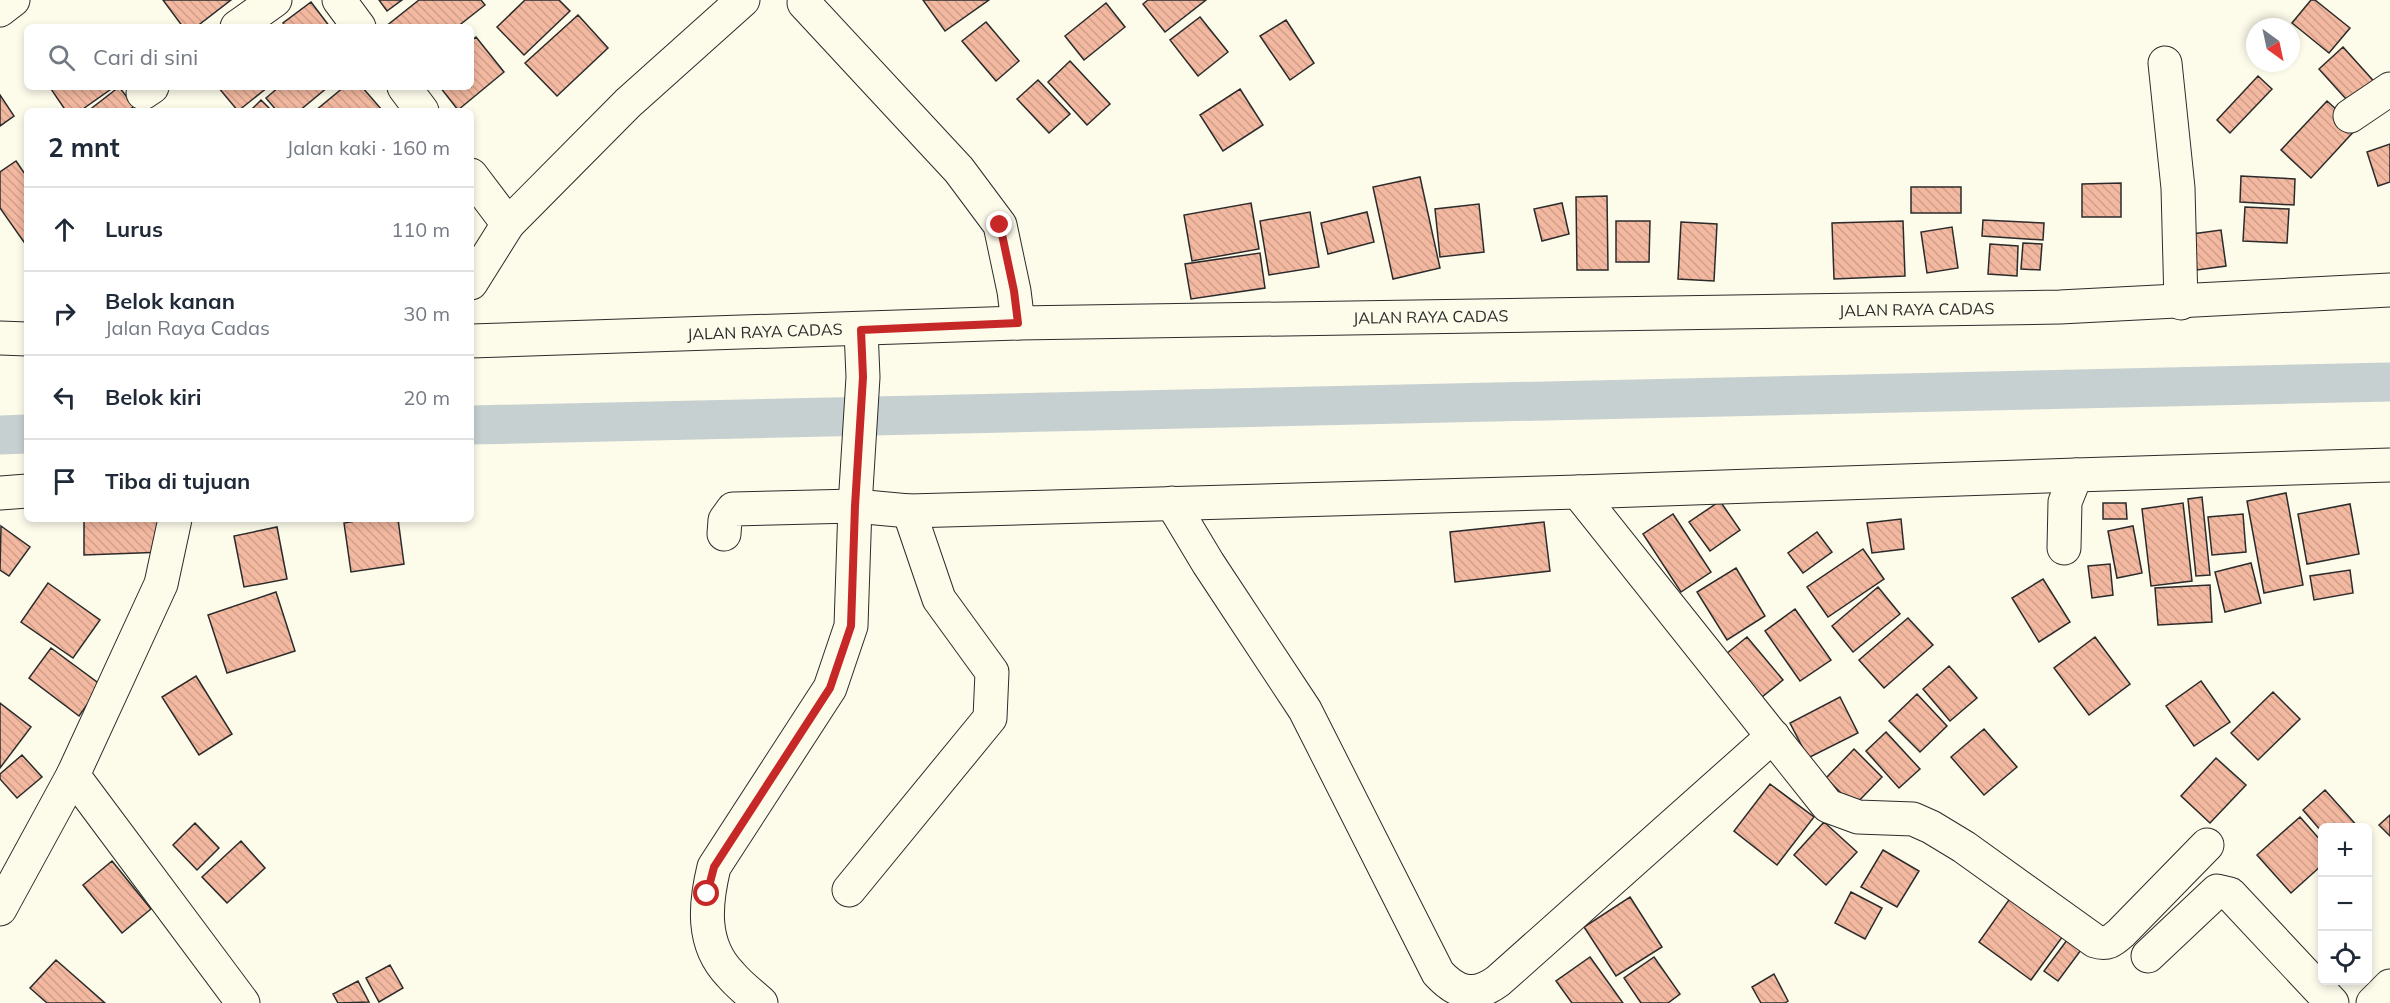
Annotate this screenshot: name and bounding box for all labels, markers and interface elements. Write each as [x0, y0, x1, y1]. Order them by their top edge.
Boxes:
north arrow [2246, 18, 2300, 72]
search box [24, 24, 474, 90]
icon: search [45, 41, 78, 74]
text: Cari di sini [93, 43, 198, 71]
text: 2 mnt [48, 131, 120, 164]
text: Jalan kaki · 160 m [287, 135, 450, 160]
route end [986, 211, 1012, 237]
icon: ahead [48, 213, 81, 246]
text: Lurus [105, 215, 163, 243]
text: 110 m [391, 217, 450, 242]
text: Belok kanan [105, 287, 235, 315]
icon: right [48, 297, 81, 330]
street label: JALAN RAYA CADAS [1839, 298, 1995, 320]
text: 30 m [403, 301, 450, 326]
street label: JALAN RAYA CADAS [1353, 305, 1509, 328]
text: Jalan Raya Cadas [105, 315, 270, 340]
street label: JALAN RAYA CADAS [687, 319, 843, 344]
icon: left [48, 381, 81, 414]
text: Belok kiri [105, 383, 201, 411]
text: 20 m [403, 385, 450, 410]
icon: arrive [48, 465, 81, 498]
text: Tiba di tujuan [105, 467, 250, 495]
map controls [2318, 823, 2372, 985]
button: + [2318, 823, 2372, 877]
button: − [2318, 877, 2372, 931]
route start [693, 880, 719, 906]
button: locate [2318, 931, 2372, 985]

